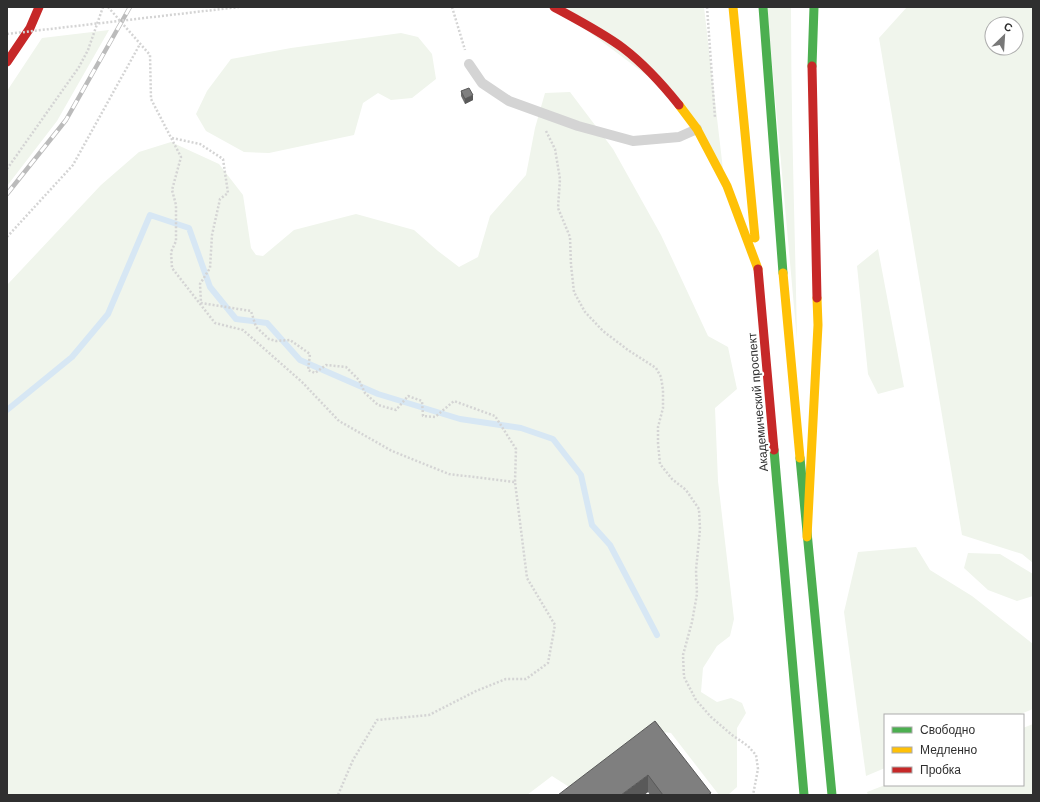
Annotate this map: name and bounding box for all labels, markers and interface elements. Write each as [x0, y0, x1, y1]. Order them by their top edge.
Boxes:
north arrow [984, 16, 1024, 56]
text: С [1002, 19, 1015, 35]
street label: Академический проспект [744, 331, 772, 472]
legend [884, 714, 1024, 786]
text: Свободно [920, 722, 975, 738]
text: Медленно [920, 742, 977, 758]
text: Пробка [920, 762, 961, 778]

